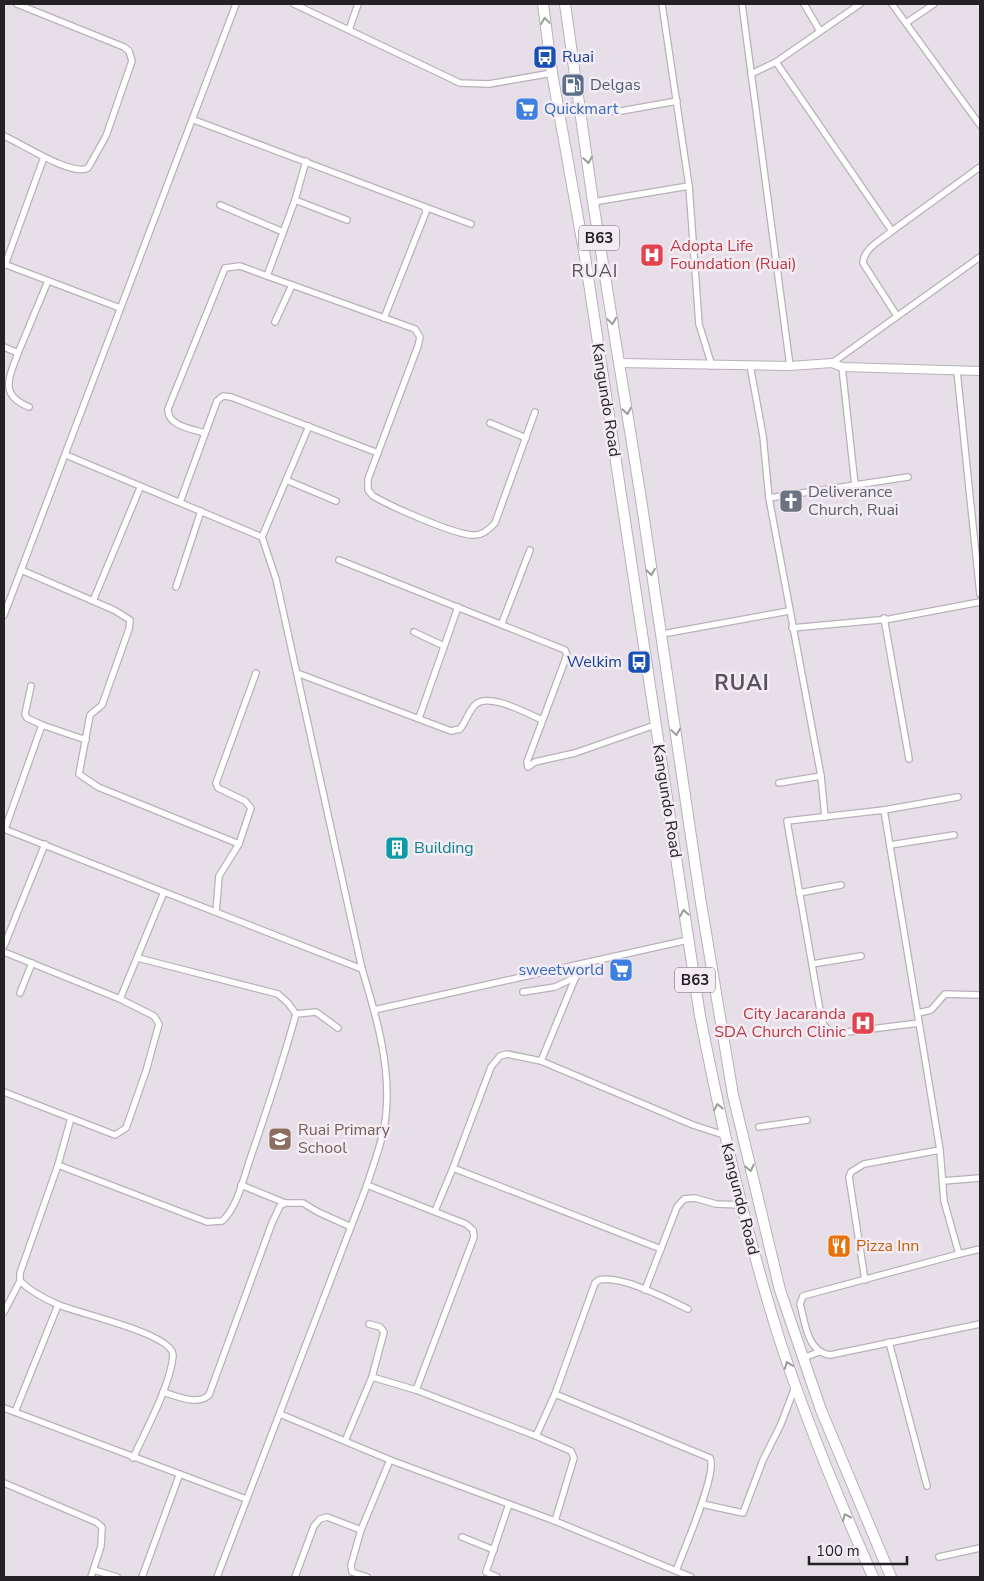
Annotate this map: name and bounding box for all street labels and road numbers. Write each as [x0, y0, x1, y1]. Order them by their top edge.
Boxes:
road number: B63 [579, 226, 619, 250]
street label: Kangundo Road [586, 342, 626, 458]
street label: Kangundo Road [647, 743, 687, 859]
road number: B63 [675, 968, 715, 992]
street label: Kangundo Road [715, 1141, 765, 1257]

